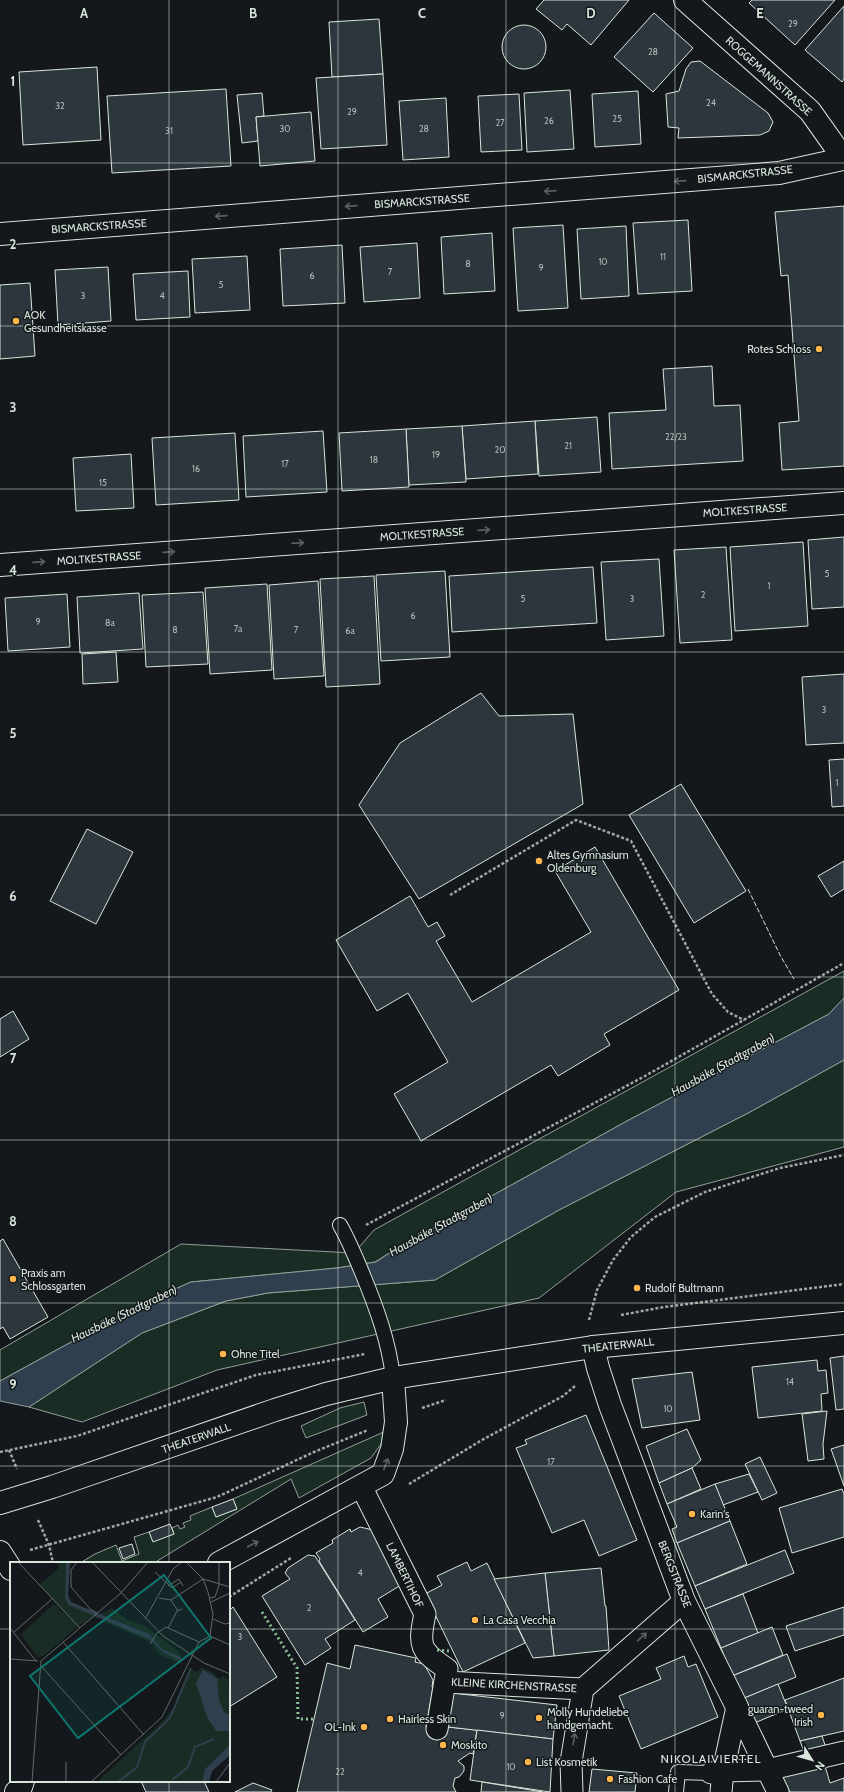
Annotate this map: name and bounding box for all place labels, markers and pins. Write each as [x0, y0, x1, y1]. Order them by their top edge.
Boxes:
place label: AOK Gesundheitskasse [24, 308, 107, 335]
marker: AOK Gesundheitskasse [11, 316, 21, 326]
place label: Rotes Schloss [747, 342, 811, 356]
marker: Rotes Schloss [814, 344, 824, 354]
place label: Altes Gymnasium Oldenburg [547, 848, 629, 875]
marker: Altes Gymnasium Oldenburg [534, 856, 544, 866]
place label: Praxis am Schlossgarten [21, 1266, 86, 1293]
marker: Praxis am Schlossgarten [8, 1274, 18, 1284]
place label: Rudolf Bultmann [645, 1281, 724, 1295]
marker: Rudolf Bultmann [632, 1283, 642, 1293]
place label: Ohne Titel [231, 1347, 280, 1361]
marker: Ohne Titel [218, 1349, 228, 1359]
place label: Karin's [700, 1507, 730, 1521]
marker: Karin's [687, 1509, 697, 1519]
place label: La Casa Vecchia [483, 1613, 557, 1627]
marker: La Casa Vecchia [470, 1615, 480, 1625]
place label: guaran-tweed Irish [748, 1702, 813, 1729]
place label: Molly Hundeliebe handgemacht. [547, 1705, 629, 1732]
marker: guaran-tweed Irish [816, 1710, 826, 1720]
place label: Hairless Skin [398, 1712, 456, 1726]
marker: Molly Hundeliebe handgemacht. [534, 1713, 544, 1723]
marker: Hairless Skin [385, 1714, 395, 1724]
place label: OL-Ink [324, 1720, 356, 1734]
marker: OL-Ink [359, 1722, 369, 1732]
place label: Moskito [451, 1738, 487, 1752]
marker: Moskito [438, 1740, 448, 1750]
place label: List Kosmetik [536, 1755, 597, 1769]
marker: List Kosmetik [523, 1757, 533, 1767]
place label: Fashion Cafe [618, 1772, 677, 1786]
marker: Fashion Cafe [605, 1774, 615, 1784]

